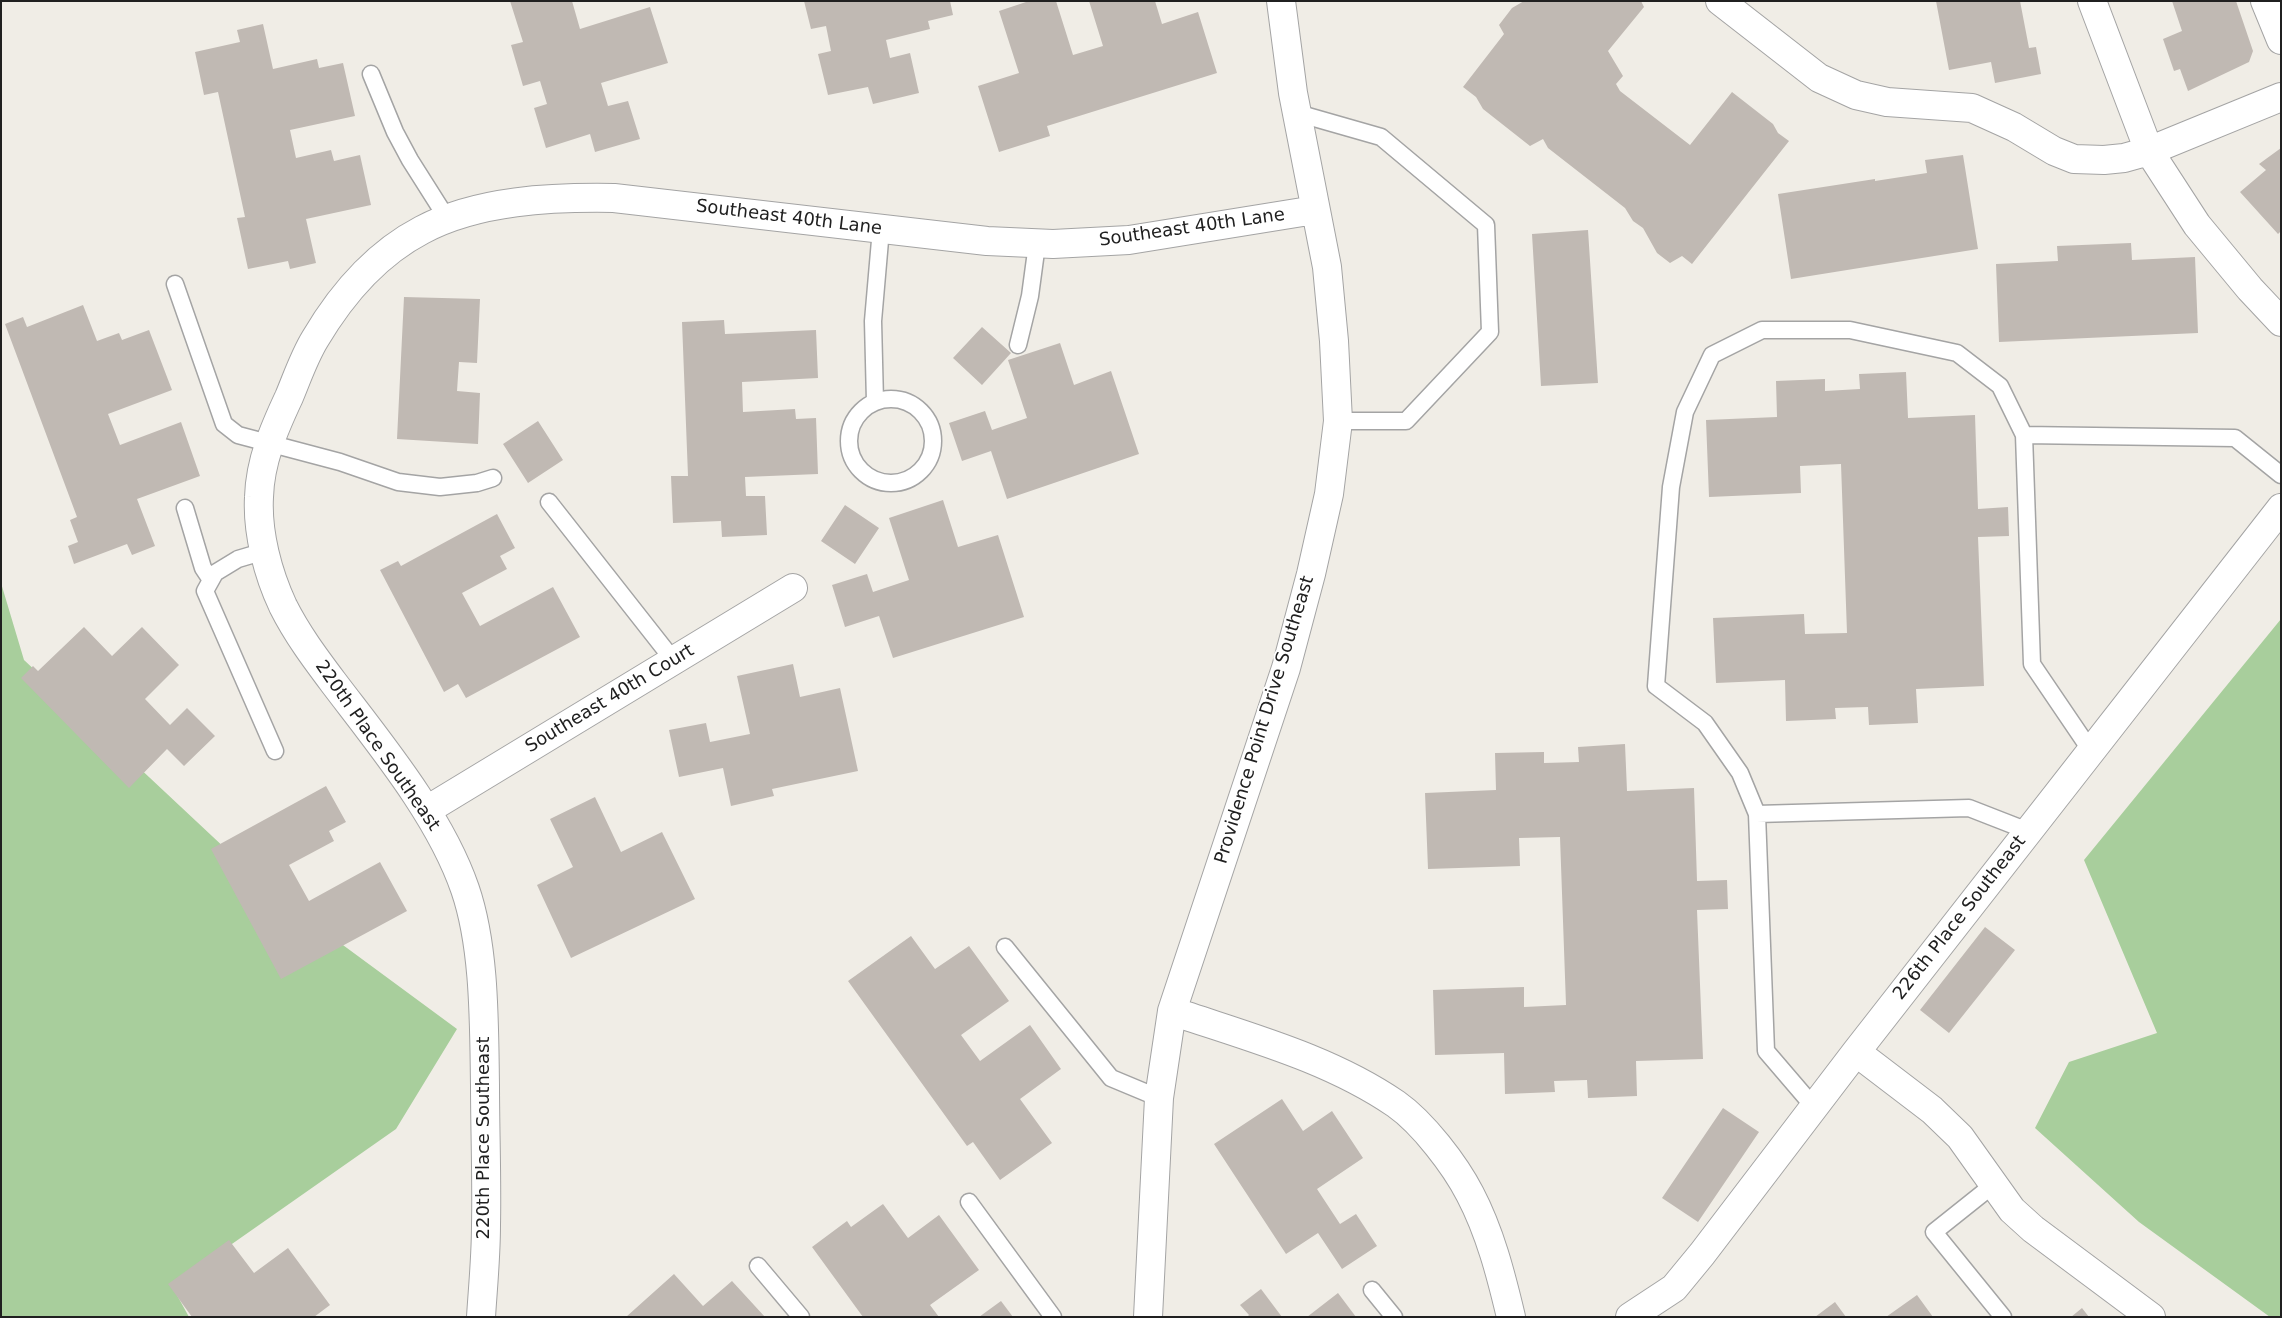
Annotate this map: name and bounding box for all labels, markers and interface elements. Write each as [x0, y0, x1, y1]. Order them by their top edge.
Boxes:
street label: Southeast 40th Lane [695, 196, 883, 240]
street label: Southeast 40th Lane [1098, 204, 1286, 252]
street label: Providence Point Drive Southeast [1211, 573, 1319, 867]
street label: Southeast 40th Court [522, 640, 698, 758]
street label: 220th Place Southeast [310, 657, 444, 835]
street label: 226th Place Southeast [1889, 831, 2031, 1005]
street label: 220th Place Southeast [473, 1037, 495, 1239]

